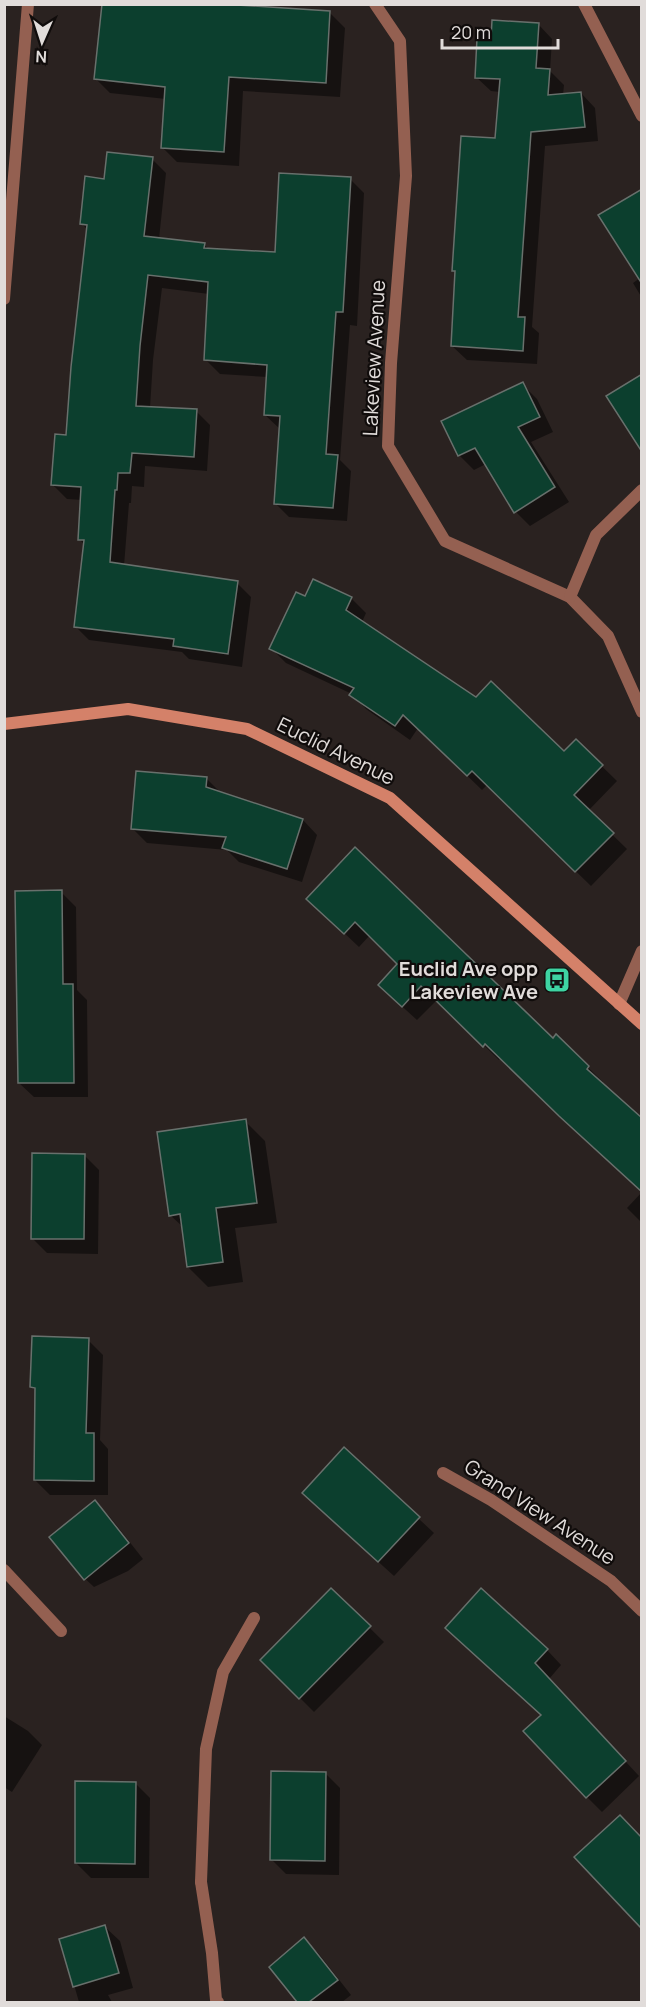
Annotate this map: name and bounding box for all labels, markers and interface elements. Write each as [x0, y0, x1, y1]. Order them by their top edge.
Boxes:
north arrow [12, 12, 72, 72]
scale bar [442, 12, 558, 50]
text: 20 m [451, 20, 491, 44]
text: N [35, 46, 48, 68]
street label: Lakeview Avenue [356, 279, 391, 437]
street label: Euclid Avenue [273, 710, 400, 791]
place label: Euclid Ave opp Lakeview Ave [399, 955, 538, 1005]
bus stop icon: Euclid Ave opp Lakeview Ave [542, 965, 572, 995]
street label: Grand View Avenue [459, 1453, 621, 1571]

